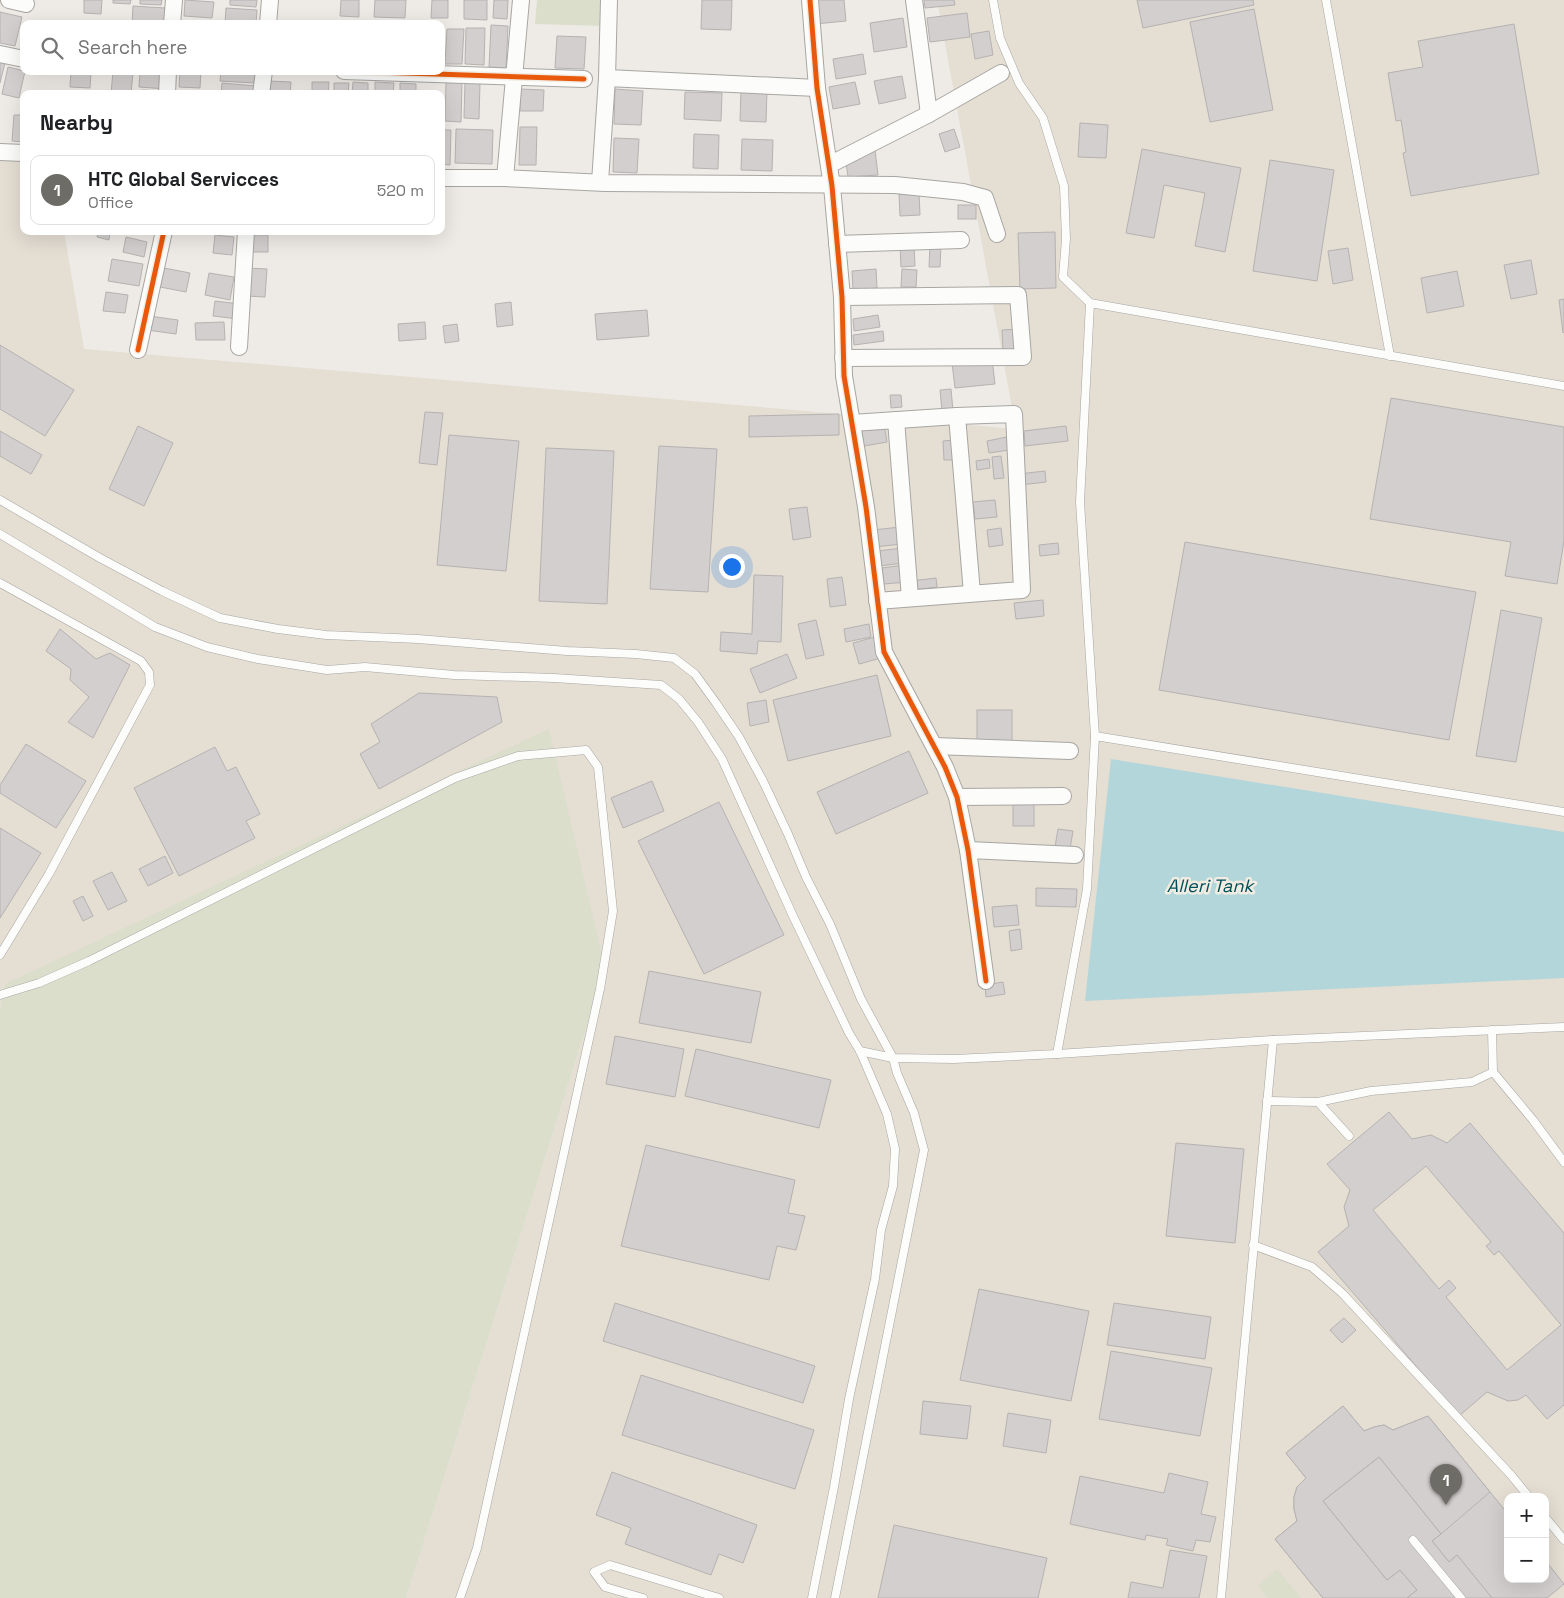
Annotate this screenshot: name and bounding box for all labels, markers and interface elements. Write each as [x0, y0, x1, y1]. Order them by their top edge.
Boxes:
search box [20, 20, 445, 75]
icon: search [38, 34, 66, 62]
text: Search here [78, 35, 188, 60]
text: Nearby [40, 109, 113, 136]
text: HTC Global Servicces [88, 167, 279, 192]
text: 1 [53, 180, 61, 201]
text: 520 m [377, 180, 424, 201]
text: Office [88, 192, 134, 213]
your location [719, 554, 745, 580]
water label: Alleri Tank [1167, 874, 1255, 897]
pin: 1 [1430, 1464, 1462, 1505]
map controls [1504, 1493, 1549, 1583]
button: + [1504, 1493, 1549, 1538]
button: − [1504, 1538, 1549, 1583]

